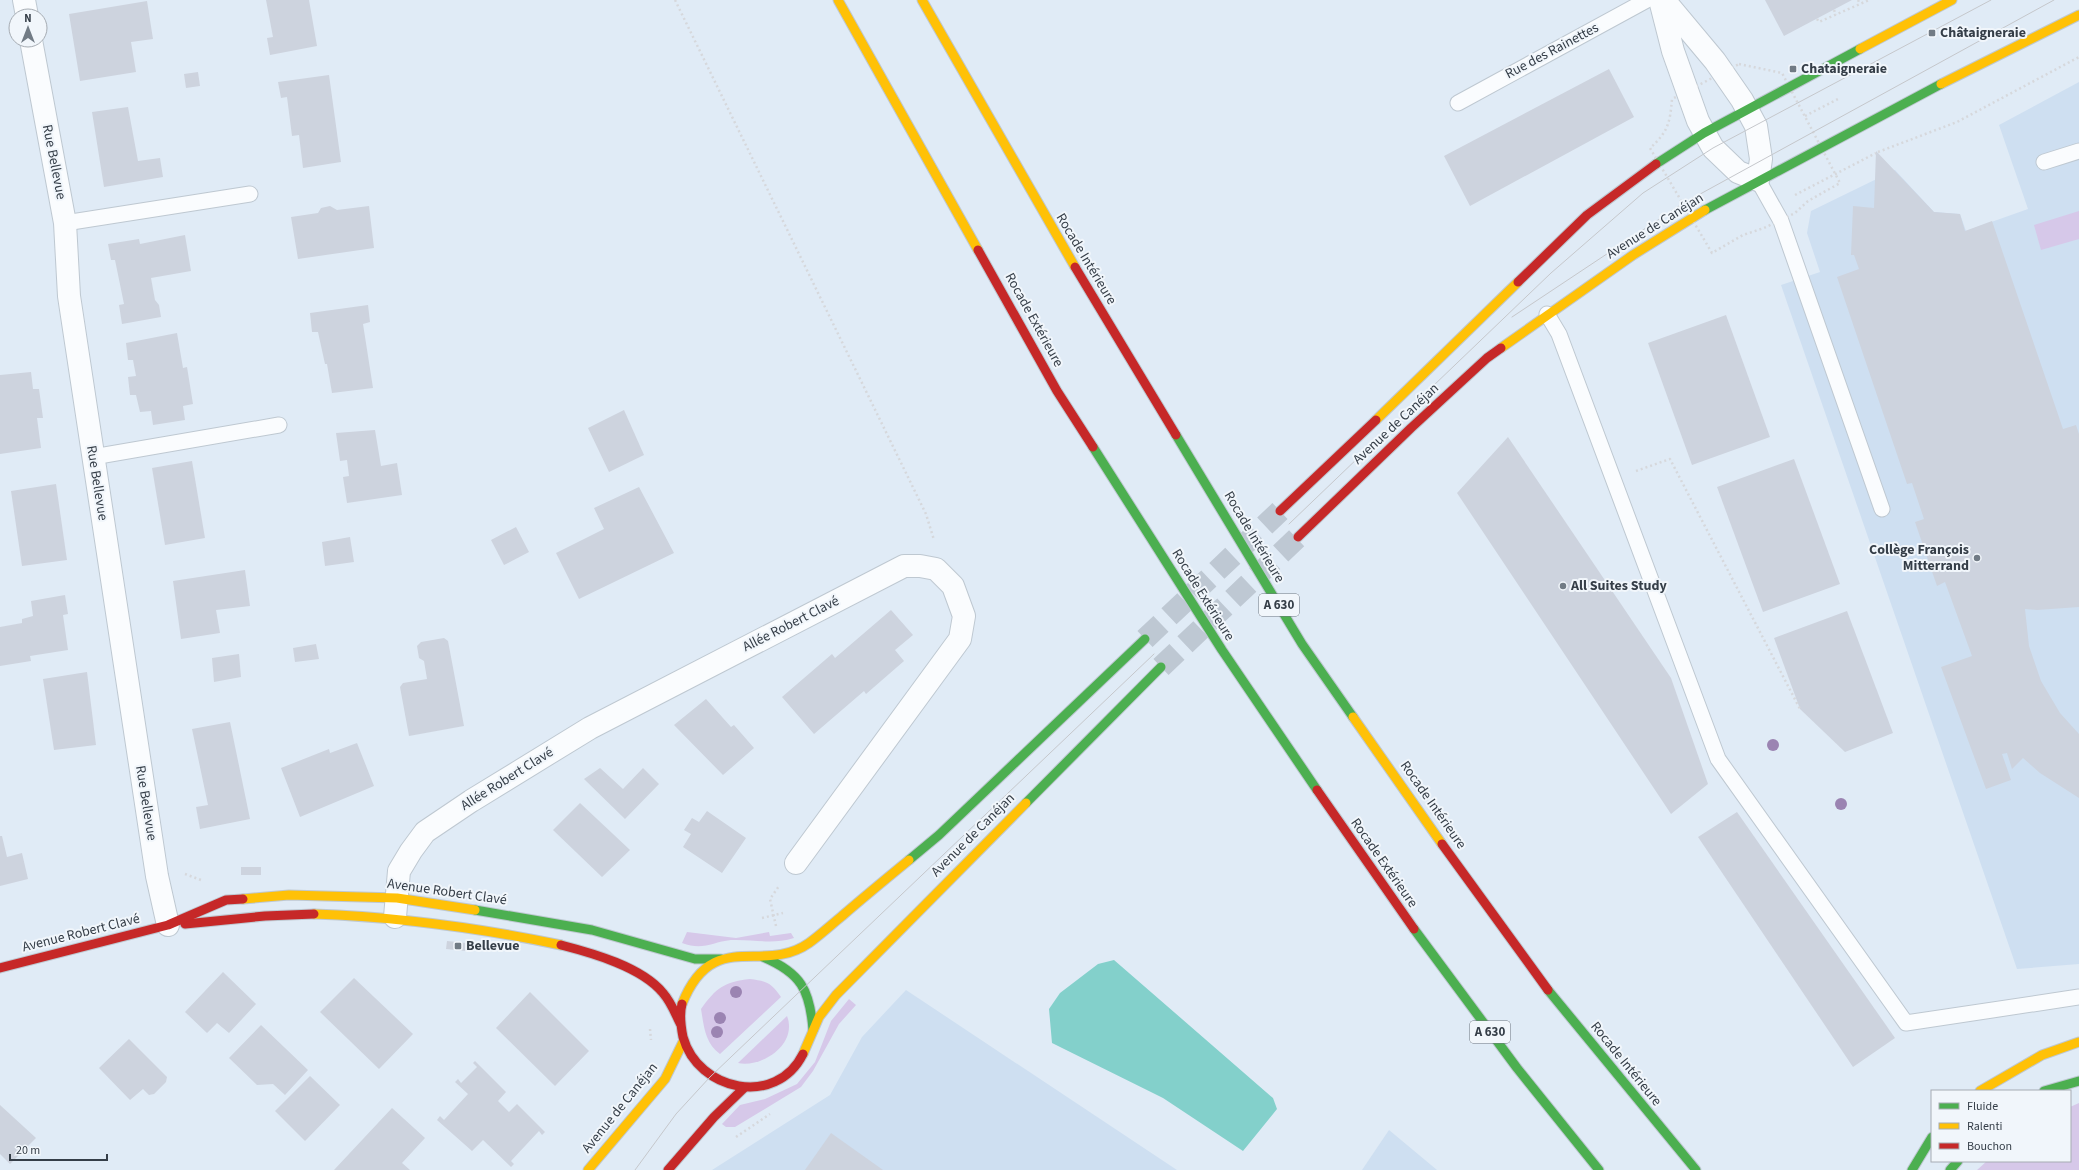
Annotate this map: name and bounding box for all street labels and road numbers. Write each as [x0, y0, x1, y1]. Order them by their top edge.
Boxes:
street label: Rue des Rainettes [1502, 18, 1602, 84]
street label: Rue Bellevue [37, 123, 71, 201]
street label: Avenue de Canéjan [1603, 188, 1707, 264]
street label: Rocade Intérieure [1051, 209, 1121, 309]
street label: Rocade Extérieure [1000, 269, 1068, 371]
street label: Avenue de Canéjan [1348, 379, 1444, 469]
street label: Rue Bellevue [81, 444, 113, 522]
street label: Rocade Intérieure [1219, 487, 1289, 587]
street label: Rocade Extérieure [1167, 545, 1239, 645]
street label: Allée Robert Clavé [739, 591, 843, 657]
road number: A 630 [1259, 594, 1299, 616]
street label: Allée Robert Clavé [457, 742, 557, 816]
street label: Rocade Intérieure [1395, 757, 1471, 853]
street label: Rue Bellevue [130, 764, 162, 842]
street label: Avenue de Canéjan [927, 789, 1019, 881]
street label: Rocade Extérieure [1346, 814, 1422, 912]
street label: Avenue Robert Clavé [386, 874, 508, 910]
street label: Avenue Robert Clavé [20, 909, 142, 957]
street label: Rocade Intérieure [1586, 1017, 1666, 1111]
road number: A 630 [1470, 1021, 1510, 1043]
street label: Avenue de Canéjan [577, 1058, 663, 1158]

